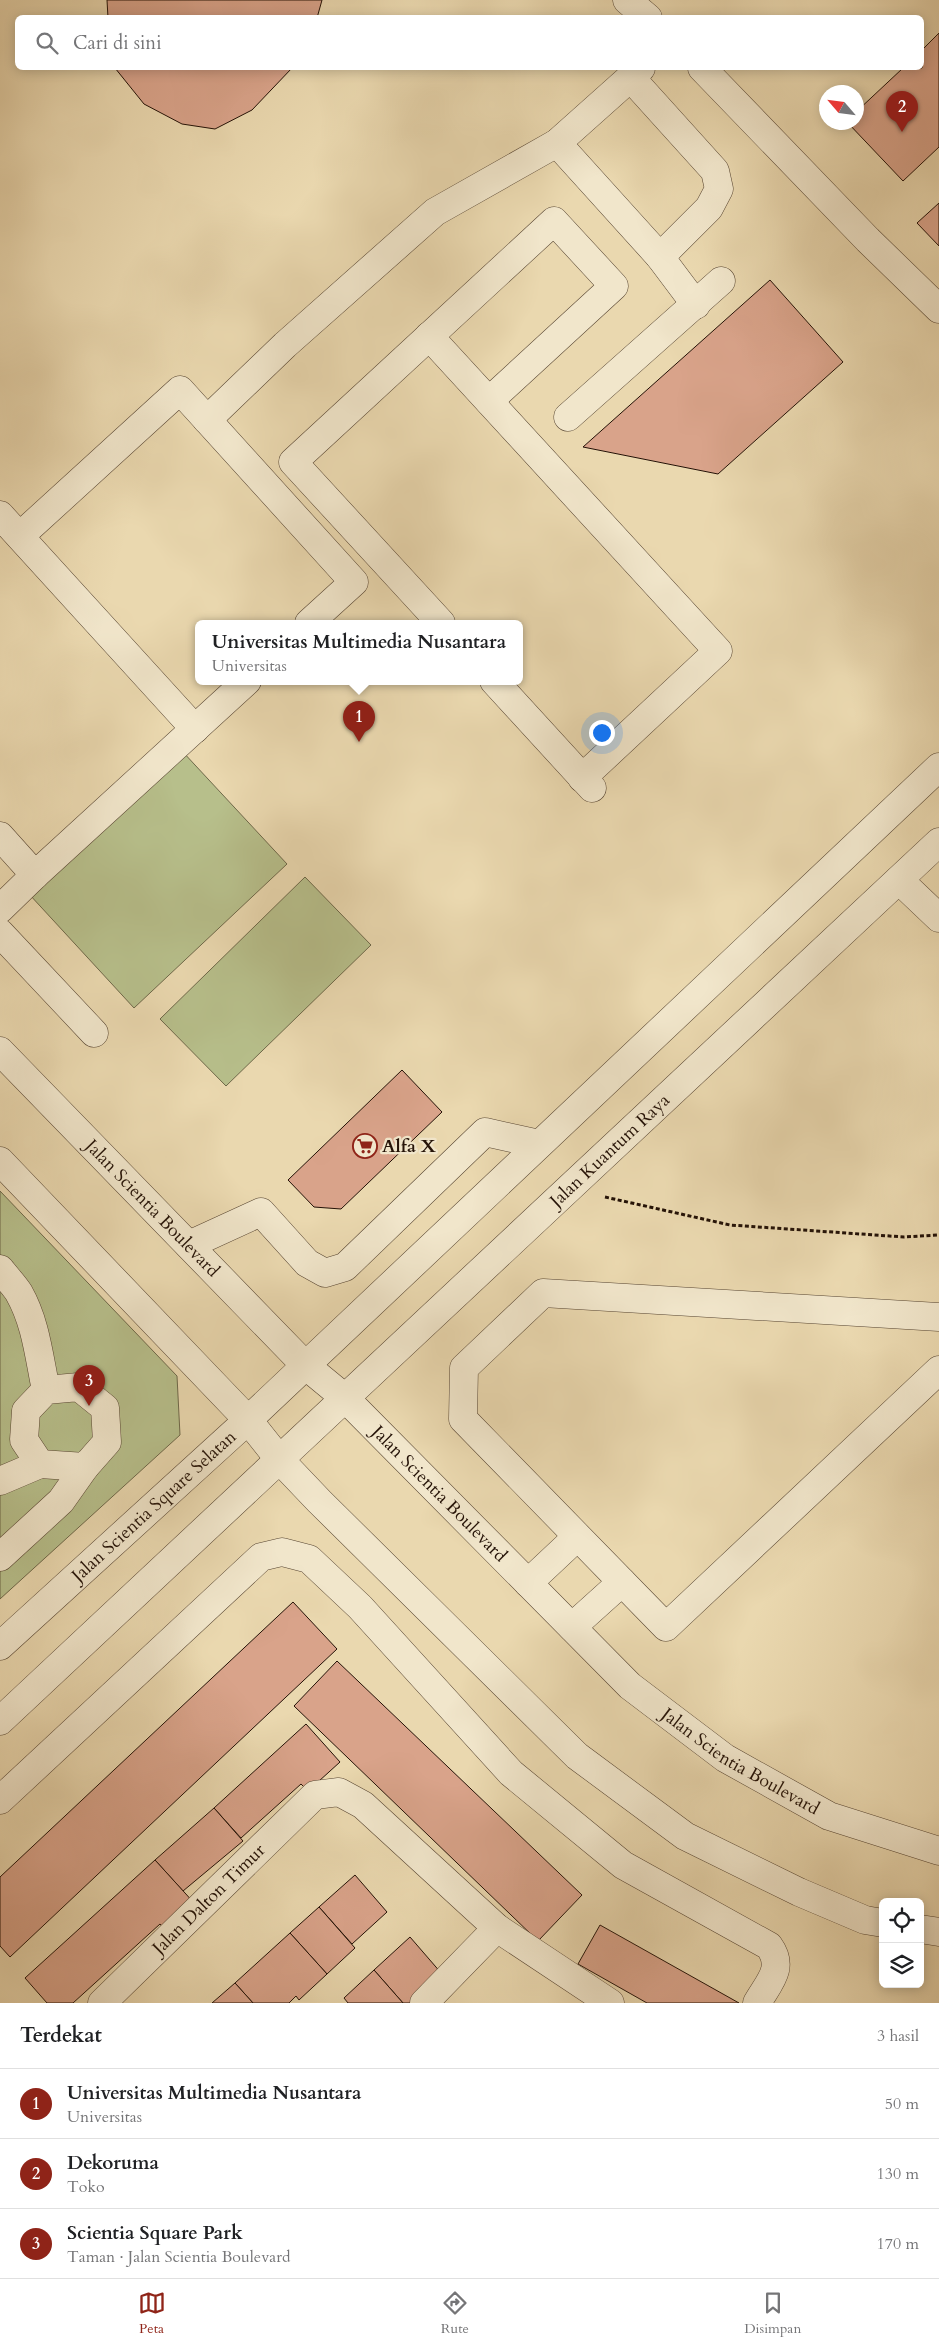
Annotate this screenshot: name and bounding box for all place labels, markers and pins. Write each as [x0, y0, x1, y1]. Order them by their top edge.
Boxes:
pin: 2 [886, 91, 918, 132]
pin: 1 [343, 701, 375, 742]
supermarket icon: Alfa X [352, 1133, 378, 1159]
place label: Alfa X [382, 1134, 437, 1159]
pin: 3 [73, 1365, 105, 1406]

